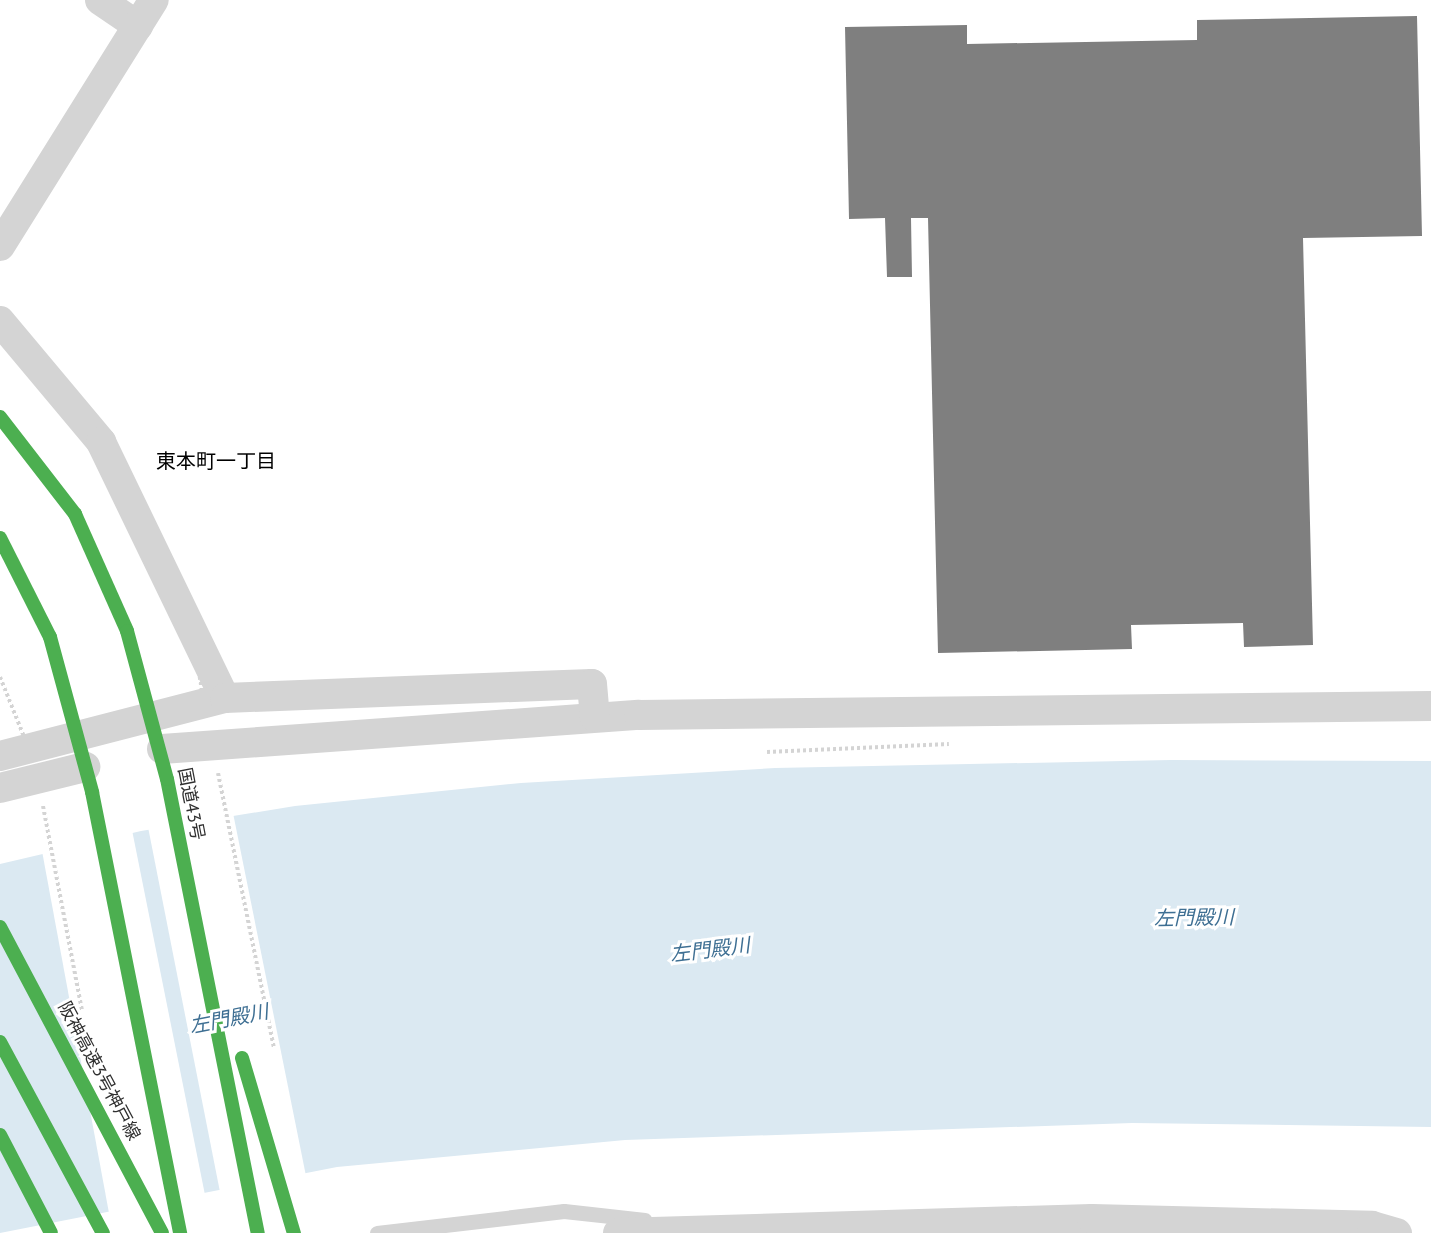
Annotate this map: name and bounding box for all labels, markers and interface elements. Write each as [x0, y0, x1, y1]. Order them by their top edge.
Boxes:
district label: 東本町一丁目 [156, 449, 276, 473]
street label: 国道43号 [173, 766, 209, 842]
water label: 左門殿川 [1154, 905, 1234, 931]
water label: 左門殿川 [669, 933, 751, 967]
street label: 阪神高速3号神戸線 [53, 998, 145, 1144]
water label: 左門殿川 [187, 1000, 271, 1038]

